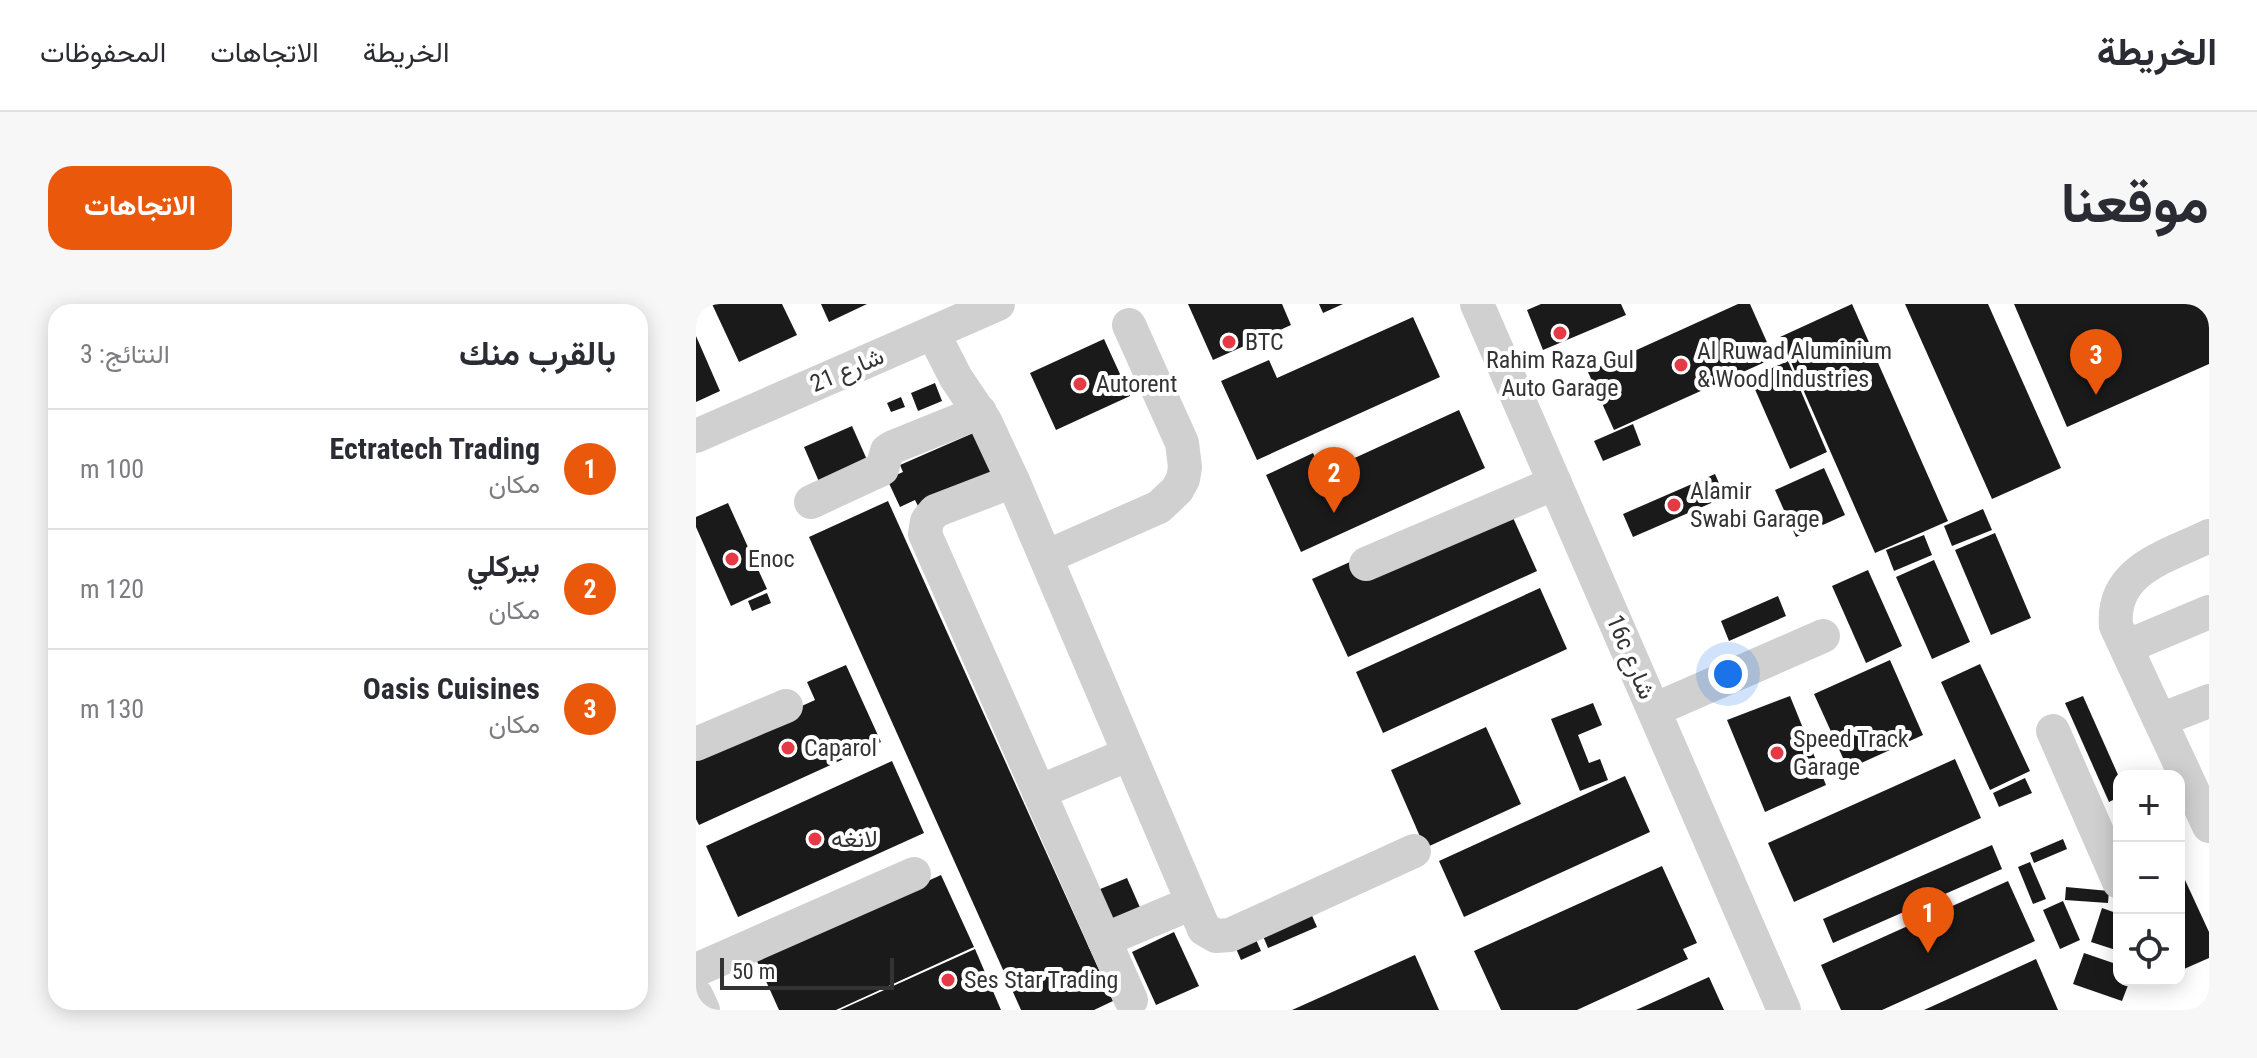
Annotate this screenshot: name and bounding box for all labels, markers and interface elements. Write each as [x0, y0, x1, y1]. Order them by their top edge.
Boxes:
text: الخريطة [2097, 30, 2217, 74]
text: المحفوظات [40, 36, 166, 69]
text: الاتجاهات [210, 36, 319, 69]
text: الخريطة [363, 36, 449, 69]
button: الاتجاهات [48, 166, 232, 250]
text: موقعنا [2061, 170, 2209, 236]
marker: Rahim Raza Gul Auto Garage [1551, 324, 1569, 342]
place label: BTC [1245, 328, 1284, 356]
pin: 3 [2070, 329, 2122, 395]
text: بالقرب منك [459, 333, 616, 373]
marker: BTC [1220, 333, 1238, 351]
place label: Al Ruwad Aluminium & Wood Industries [1697, 337, 1892, 393]
text: النتائج: 3 [80, 339, 170, 369]
street label: شارع 21 [806, 342, 889, 400]
place label: Rahim Raza Gul Auto Garage [1486, 346, 1634, 402]
marker: Al Ruwad Aluminium & Wood Industries [1672, 356, 1690, 374]
place label: Autorent [1096, 370, 1177, 398]
marker: Autorent [1071, 375, 1089, 393]
text: Ectratech Trading [330, 431, 540, 466]
pin: 2 [1308, 447, 1360, 513]
text: 100 m [80, 454, 144, 484]
text: 1 [583, 454, 597, 484]
text: مكان [488, 469, 540, 499]
place label: Alamir Swabi Garage [1690, 477, 1820, 533]
marker: Alamir Swabi Garage [1665, 496, 1683, 514]
place label: Enoc [748, 545, 795, 573]
text: بيركلي [467, 548, 540, 583]
marker: Enoc [723, 550, 741, 568]
text: 120 m [80, 574, 144, 604]
text: 2 [583, 574, 597, 604]
text: مكان [488, 595, 540, 625]
street label: 16c شارع [1599, 611, 1661, 704]
your location [1708, 654, 1748, 694]
text: Oasis Cuisines [363, 671, 540, 706]
text: 130 m [80, 694, 144, 724]
text: 3 [583, 694, 597, 724]
text: مكان [488, 709, 540, 739]
place label: Speed Track Garage [1793, 725, 1909, 781]
place label: Caparol [804, 734, 877, 762]
marker: Caparol [779, 739, 797, 757]
marker: Speed Track Garage [1768, 744, 1786, 762]
map controls [2113, 770, 2185, 986]
button: + [2113, 770, 2185, 842]
place label: لانغه [831, 825, 878, 853]
marker: لانغه [806, 830, 824, 848]
button: − [2113, 842, 2185, 914]
pin: 1 [1902, 887, 1954, 953]
button: locate [2113, 914, 2185, 986]
scale bar [720, 954, 894, 990]
text: 50 m [732, 959, 775, 984]
place label: Ses Star Trading [964, 966, 1118, 994]
marker: Ses Star Trading [939, 971, 957, 989]

